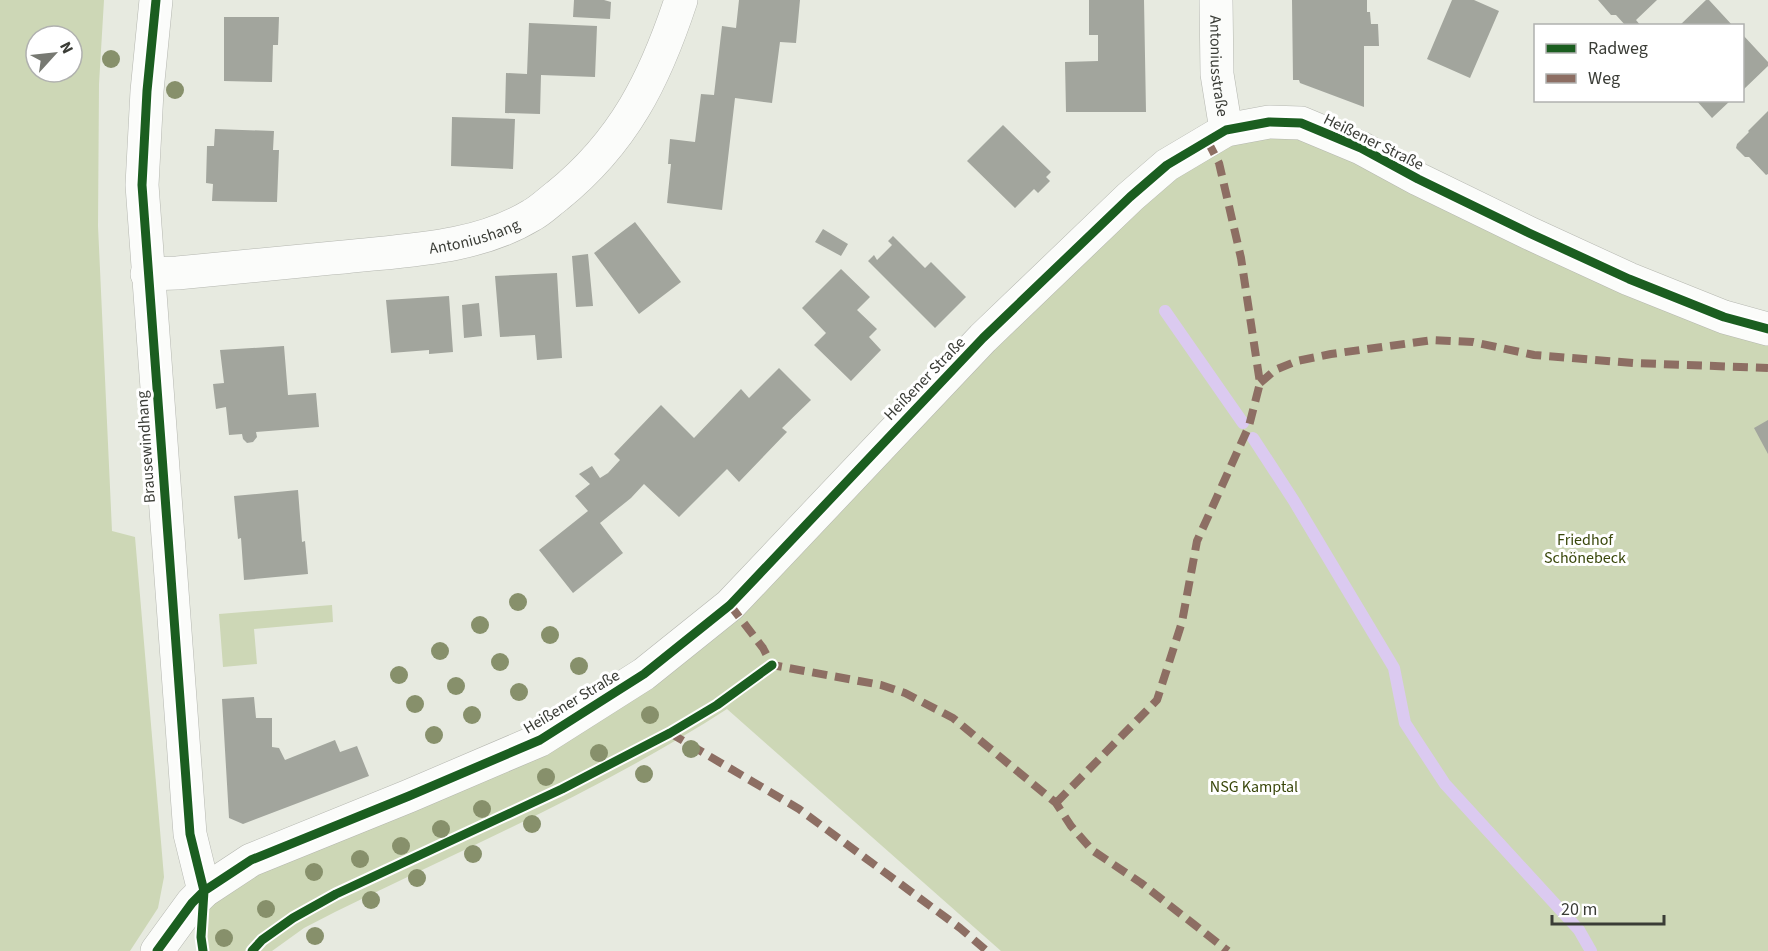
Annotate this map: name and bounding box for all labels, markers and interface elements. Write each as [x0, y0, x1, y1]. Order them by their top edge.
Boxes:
street label: Antoniusstraße [1204, 15, 1234, 118]
north arrow [24, 24, 84, 84]
legend [1534, 24, 1744, 102]
text: Radweg [1588, 36, 1648, 61]
text: N [54, 38, 79, 57]
text: Weg [1588, 66, 1620, 91]
street label: Heißener Straße [1320, 108, 1427, 176]
street label: Antoniushang [428, 214, 524, 260]
street label: Heißener Straße [879, 332, 970, 425]
street label: Brausewindhang [131, 390, 161, 504]
park label: Friedhof Schönebeck [1544, 529, 1626, 569]
street label: Heißener Straße [519, 664, 624, 739]
park label: NSG Kamptal [1210, 776, 1298, 798]
scale bar [1552, 888, 1664, 926]
text: 20 m [1561, 897, 1597, 922]

